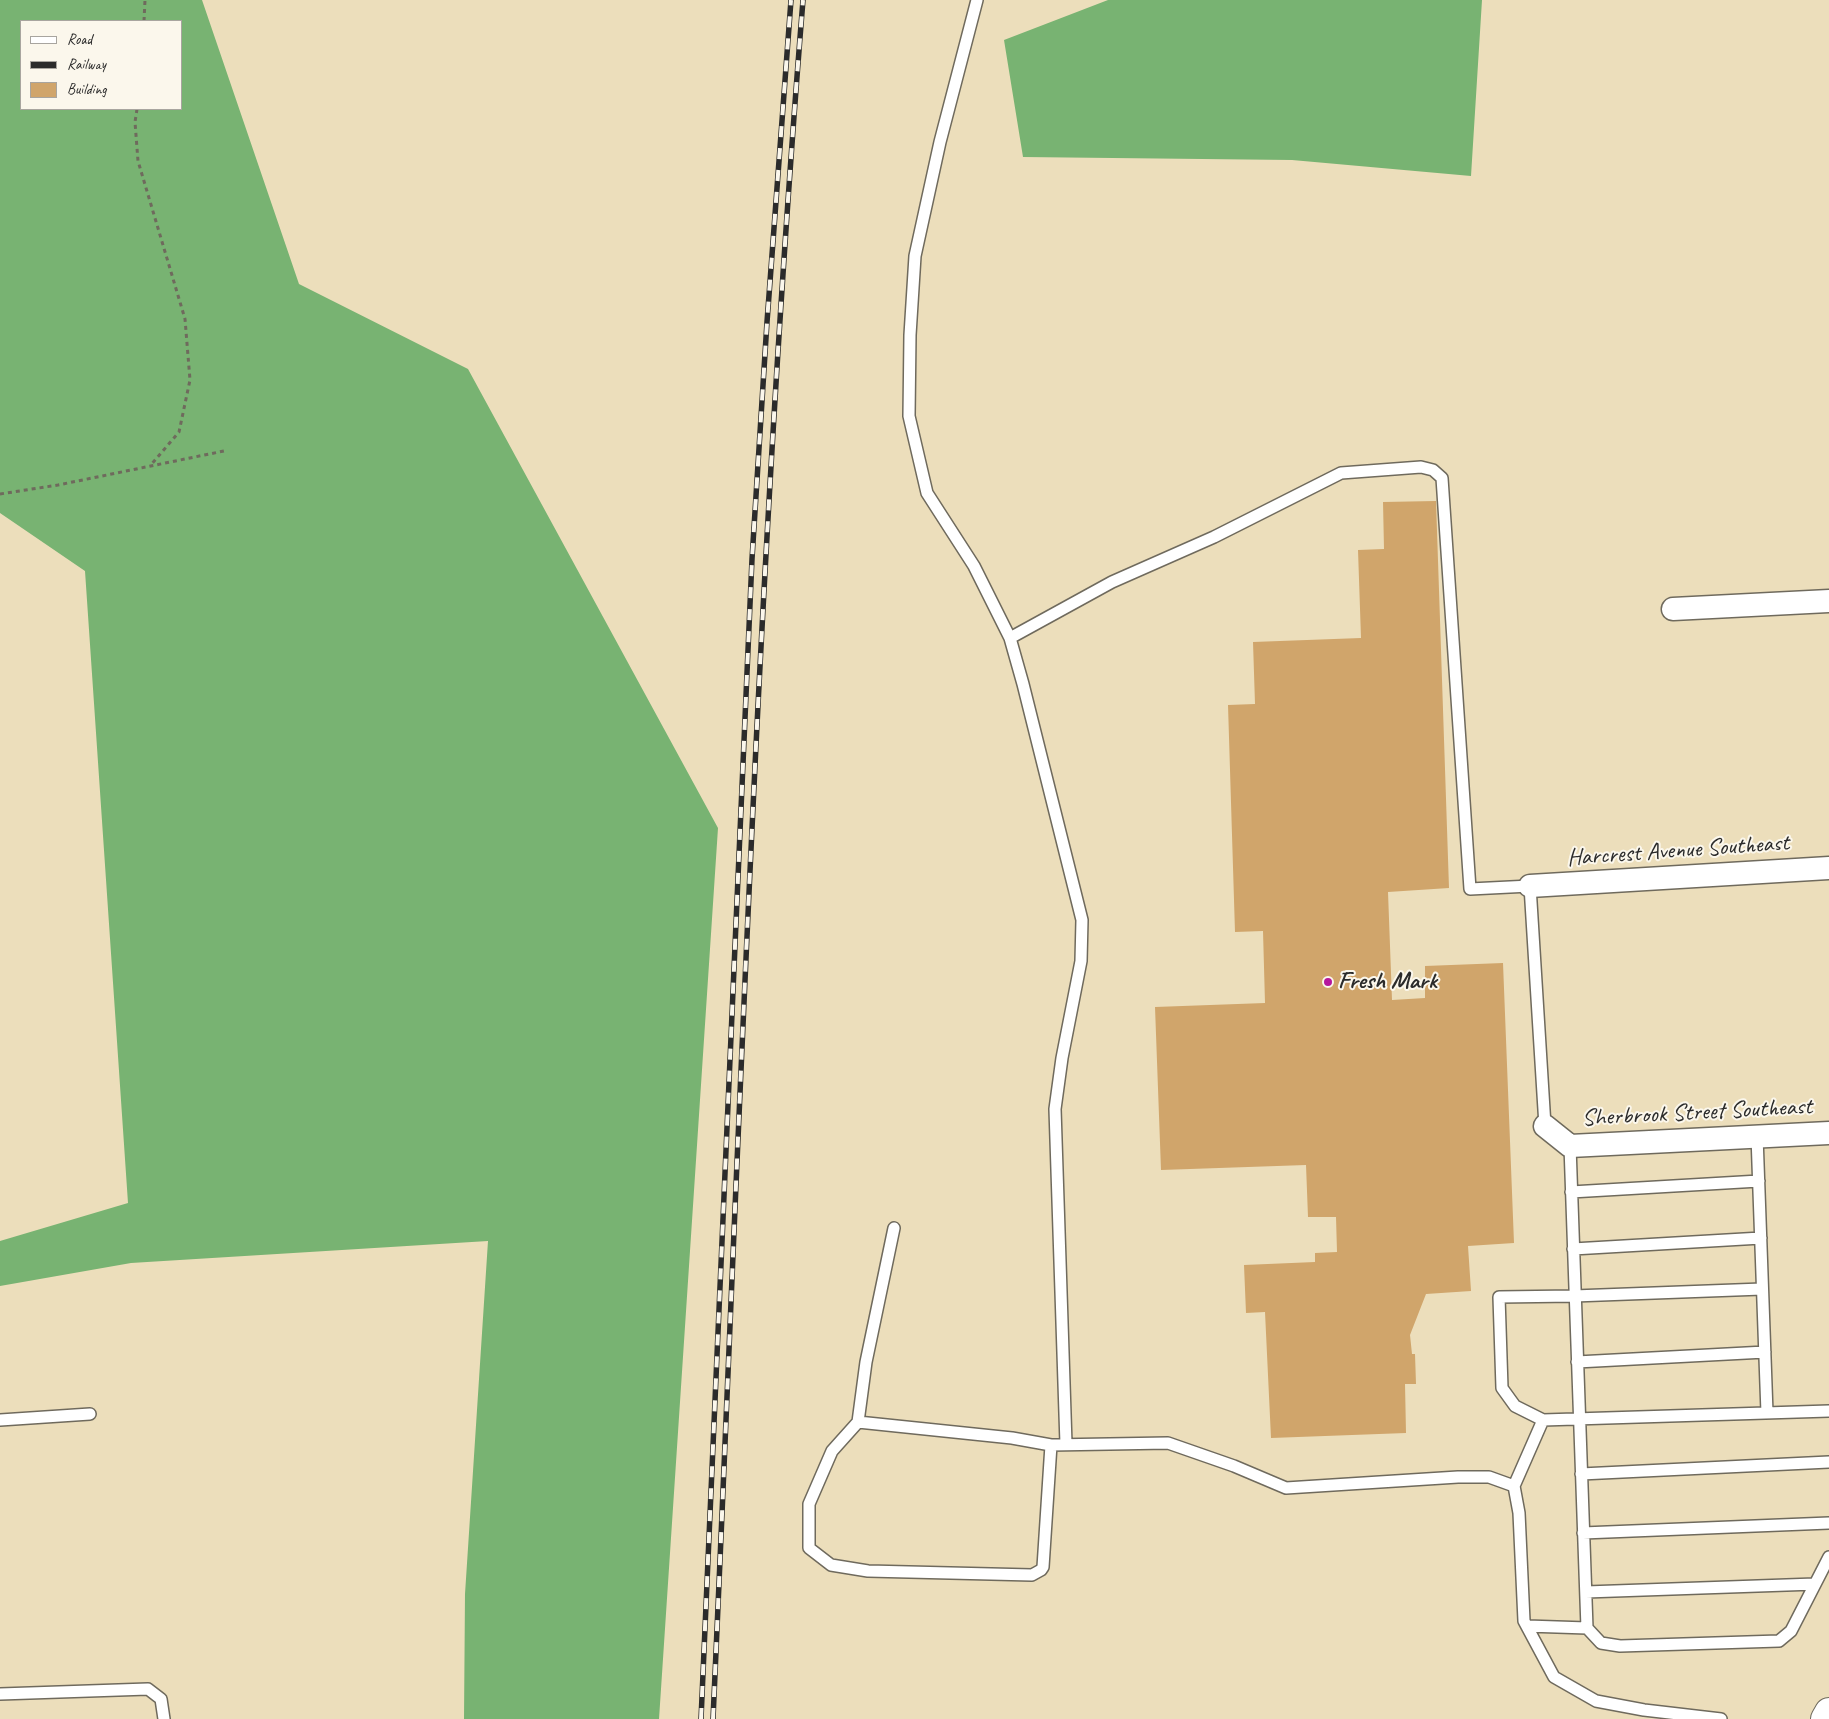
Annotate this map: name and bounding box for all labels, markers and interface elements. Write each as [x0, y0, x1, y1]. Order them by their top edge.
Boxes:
legend [20, 20, 182, 110]
text: Road [67, 30, 92, 49]
text: Railway [67, 55, 106, 74]
text: Building [67, 80, 106, 99]
street label: Harcrest Avenue Southeast [1566, 829, 1790, 873]
place label: Fresh Mark [1338, 968, 1437, 996]
marker: Fresh Mark [1322, 976, 1334, 988]
street label: Sherbrook Street Southeast [1581, 1093, 1813, 1133]

